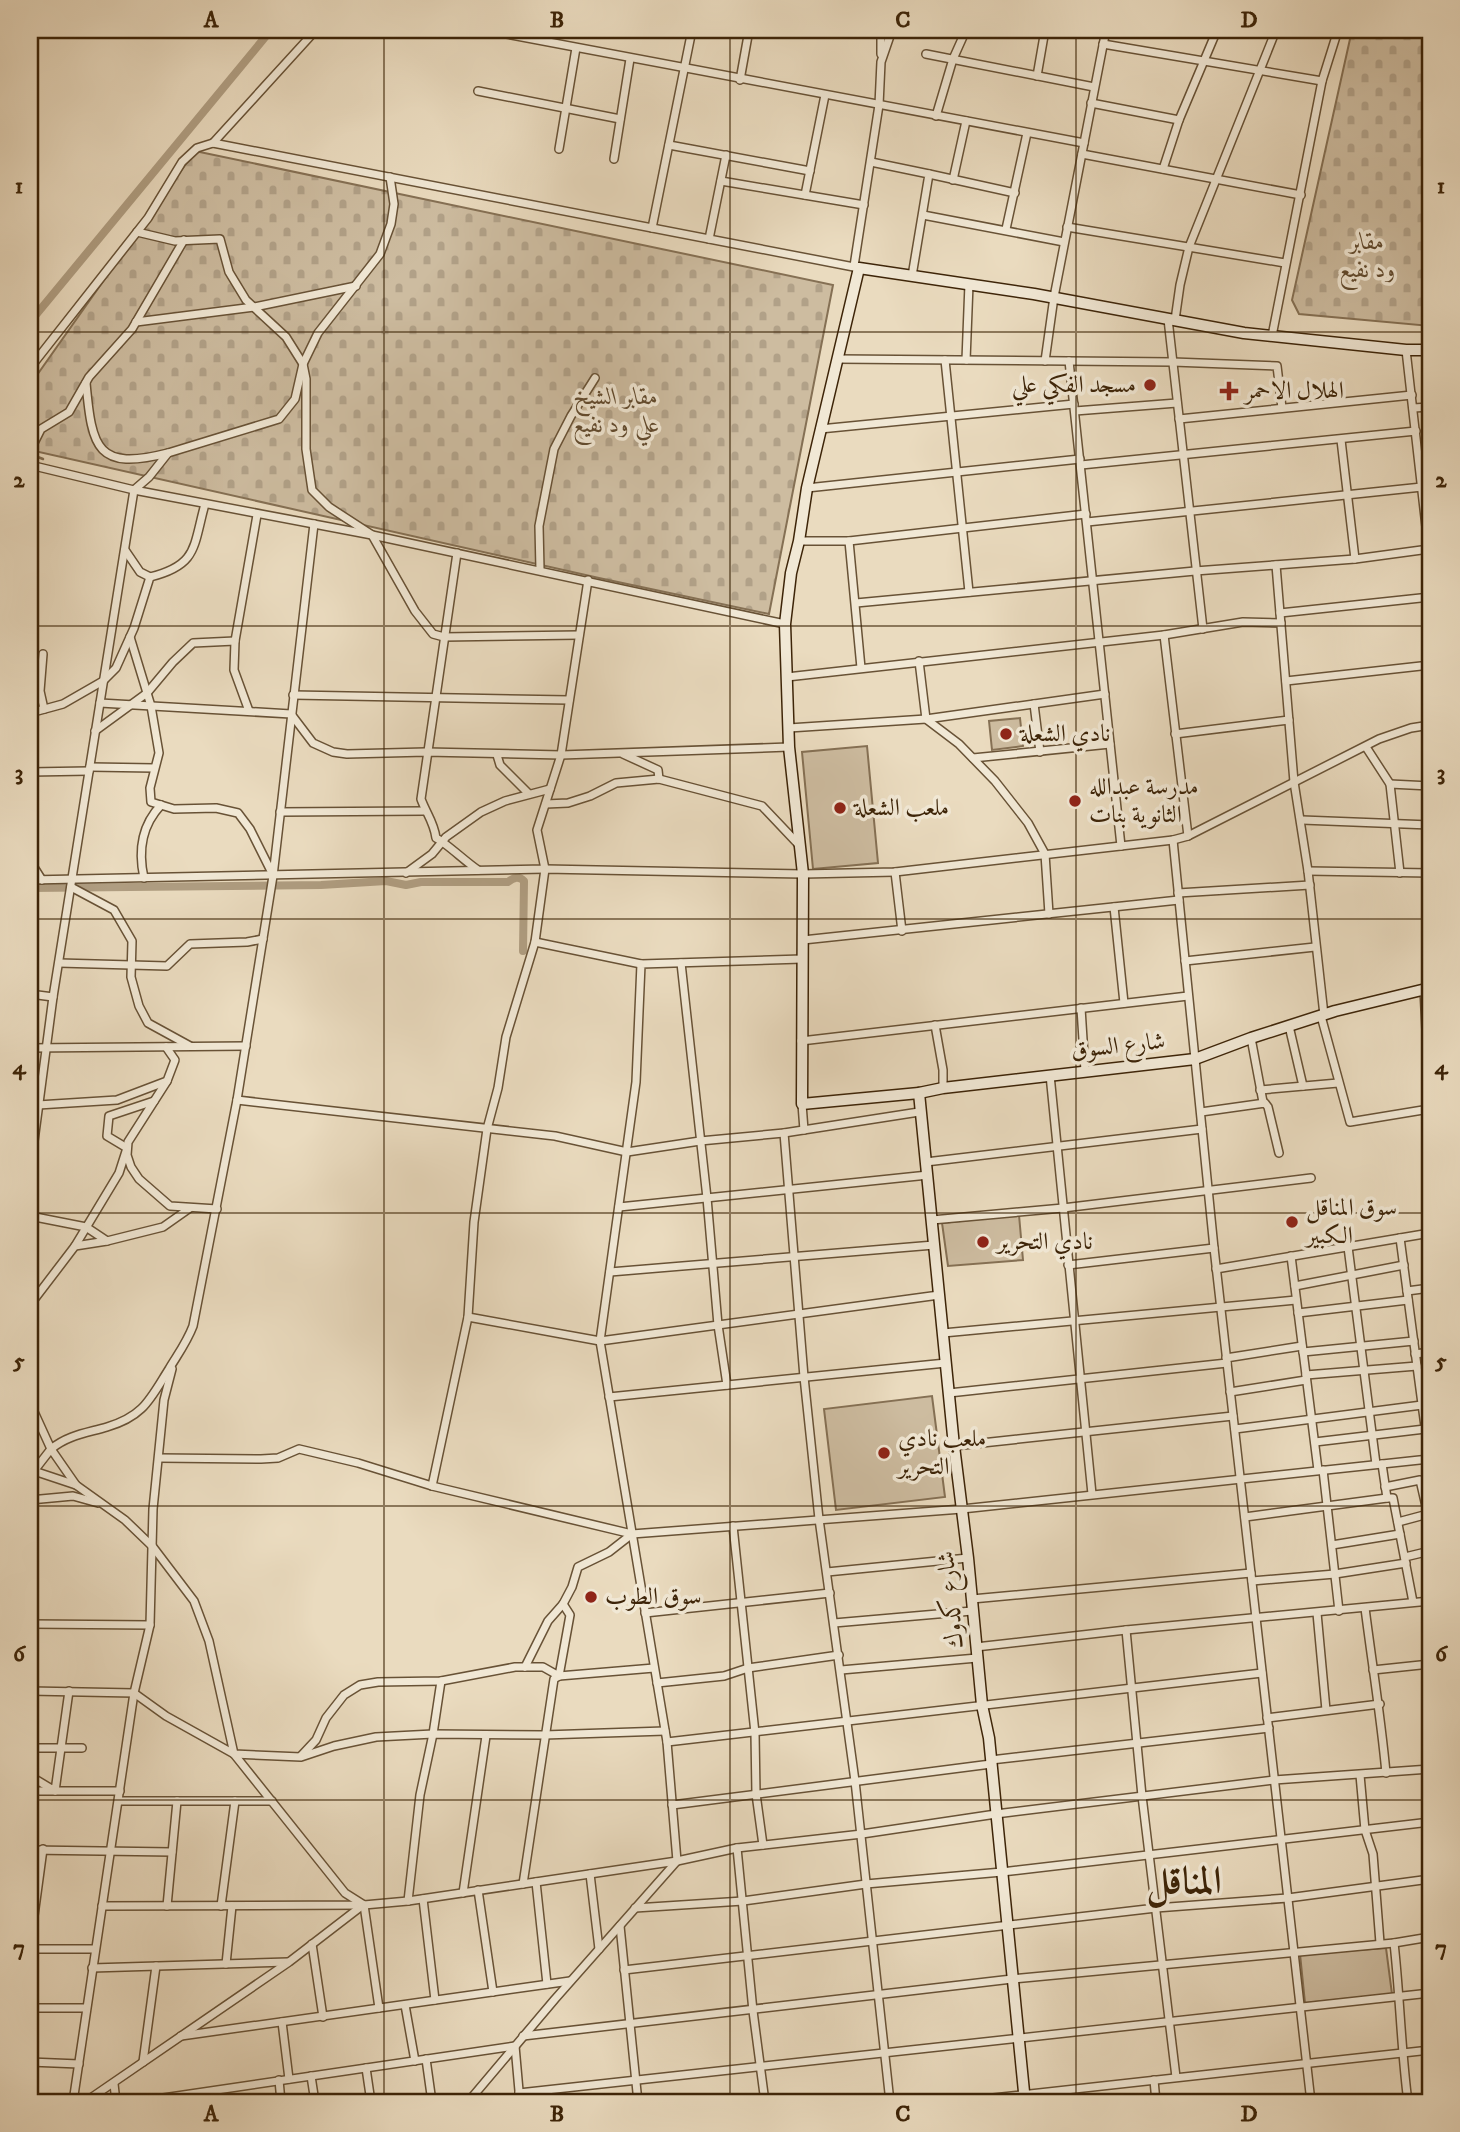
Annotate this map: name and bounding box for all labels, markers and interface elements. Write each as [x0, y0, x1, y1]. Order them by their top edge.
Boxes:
text: A [203, 6, 220, 35]
text: B [550, 6, 564, 35]
text: C [895, 6, 911, 35]
text: D [1240, 6, 1258, 35]
text: 1 [15, 172, 23, 201]
text: 1 [1437, 172, 1445, 201]
park label: مقابر ود نفيع [1338, 227, 1396, 291]
place label: مسجد الفكي علي [1012, 370, 1136, 407]
place label: الهلال الاحمر [1242, 376, 1344, 406]
marker: مسجد الفكي علي [1142, 377, 1158, 393]
marker: الهلال الاحمر [1219, 381, 1239, 401]
park label: مقابر الشيخ علي ود نفيع [572, 382, 660, 447]
text: 2 [13, 466, 25, 495]
text: 2 [1435, 466, 1447, 495]
place label: نادي الشعلة [1019, 719, 1110, 752]
marker: نادي الشعلة [998, 726, 1014, 742]
text: 3 [15, 759, 23, 788]
text: 3 [1437, 759, 1445, 788]
place label: مدرسة عبدالله الثانوية بنات [1089, 772, 1199, 830]
place label: ملعب الشعلة [853, 793, 949, 823]
marker: مدرسة عبدالله الثانوية بنات [1067, 793, 1083, 809]
marker: ملعب الشعلة [832, 800, 848, 816]
street label: شارع السوق [1069, 1026, 1167, 1070]
text: 4 [12, 1053, 27, 1082]
text: 4 [1434, 1053, 1449, 1082]
place label: سوق المناقل الكبير [1303, 1193, 1397, 1251]
marker: سوق المناقل الكبير [1284, 1214, 1300, 1230]
place label: نادي التحرير [994, 1227, 1093, 1260]
marker: نادي التحرير [975, 1234, 991, 1250]
text: 5 [12, 1347, 25, 1376]
text: 5 [1434, 1347, 1447, 1376]
place label: ملعب نادي التحرير [895, 1424, 986, 1482]
marker: ملعب نادي التحرير [876, 1445, 892, 1461]
street label: شارع كدوك [930, 1549, 975, 1650]
place label: سوق الطوب [605, 1582, 702, 1612]
marker: سوق الطوب [583, 1589, 599, 1605]
text: 6 [13, 1640, 27, 1669]
text: 6 [1435, 1640, 1449, 1669]
district label: المناقل [1146, 1858, 1222, 1908]
text: 7 [13, 1934, 25, 1963]
text: 7 [1435, 1934, 1447, 1963]
text: A [203, 2100, 220, 2129]
text: B [550, 2100, 564, 2129]
text: C [895, 2100, 911, 2129]
text: D [1240, 2100, 1258, 2129]

